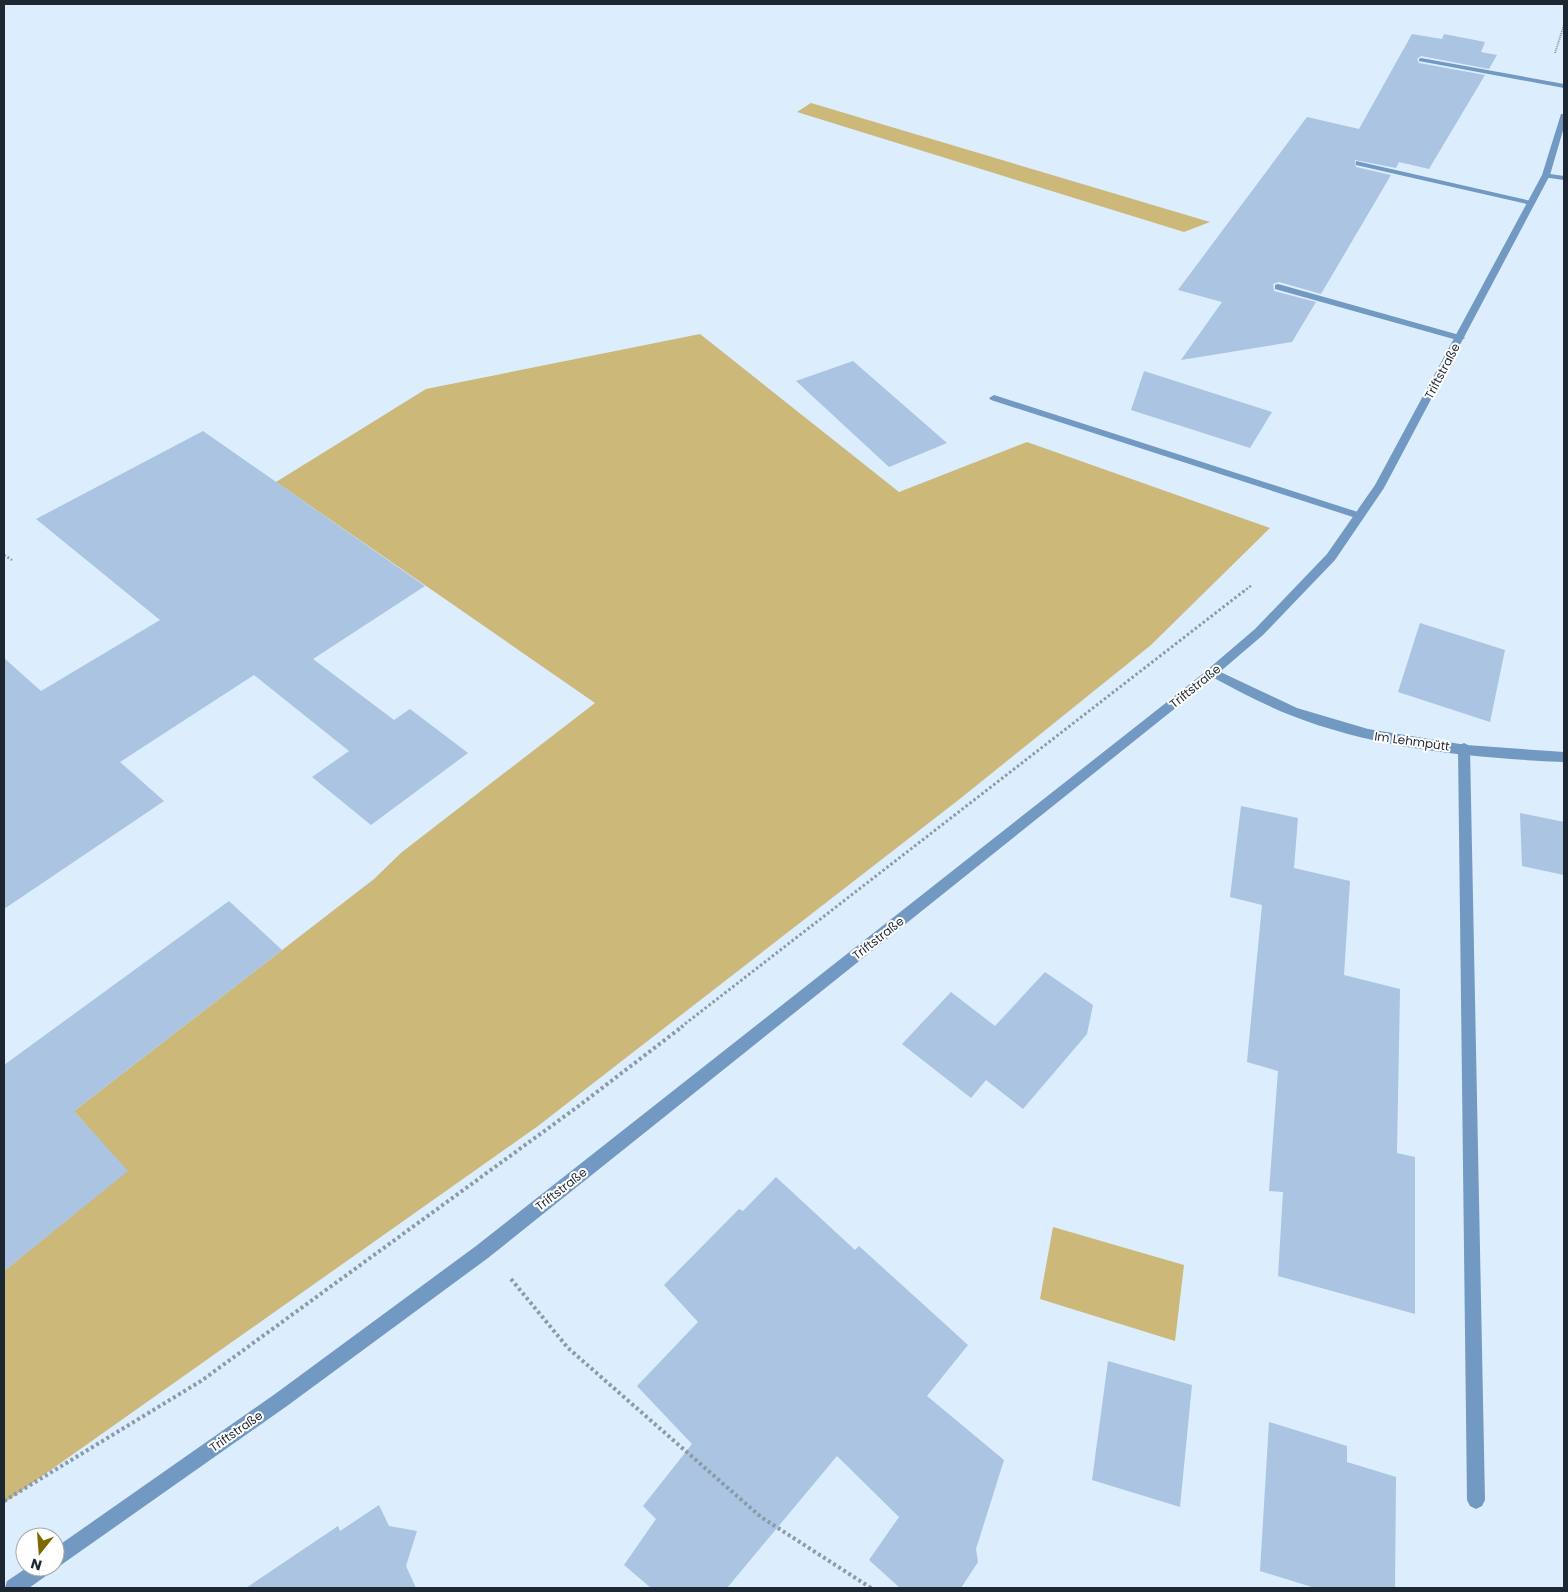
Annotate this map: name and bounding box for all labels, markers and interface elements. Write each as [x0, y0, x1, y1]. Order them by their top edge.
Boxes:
street label: Triftstraße [1420, 340, 1464, 402]
street label: Triftstraße [1166, 660, 1224, 712]
street label: Im Lehmpütt [1373, 727, 1451, 755]
street label: Triftstraße [849, 913, 907, 963]
street label: Triftstraße [532, 1164, 590, 1214]
street label: Triftstraße [206, 1407, 266, 1455]
north arrow [15, 1527, 65, 1577]
text: N [28, 1553, 44, 1576]

